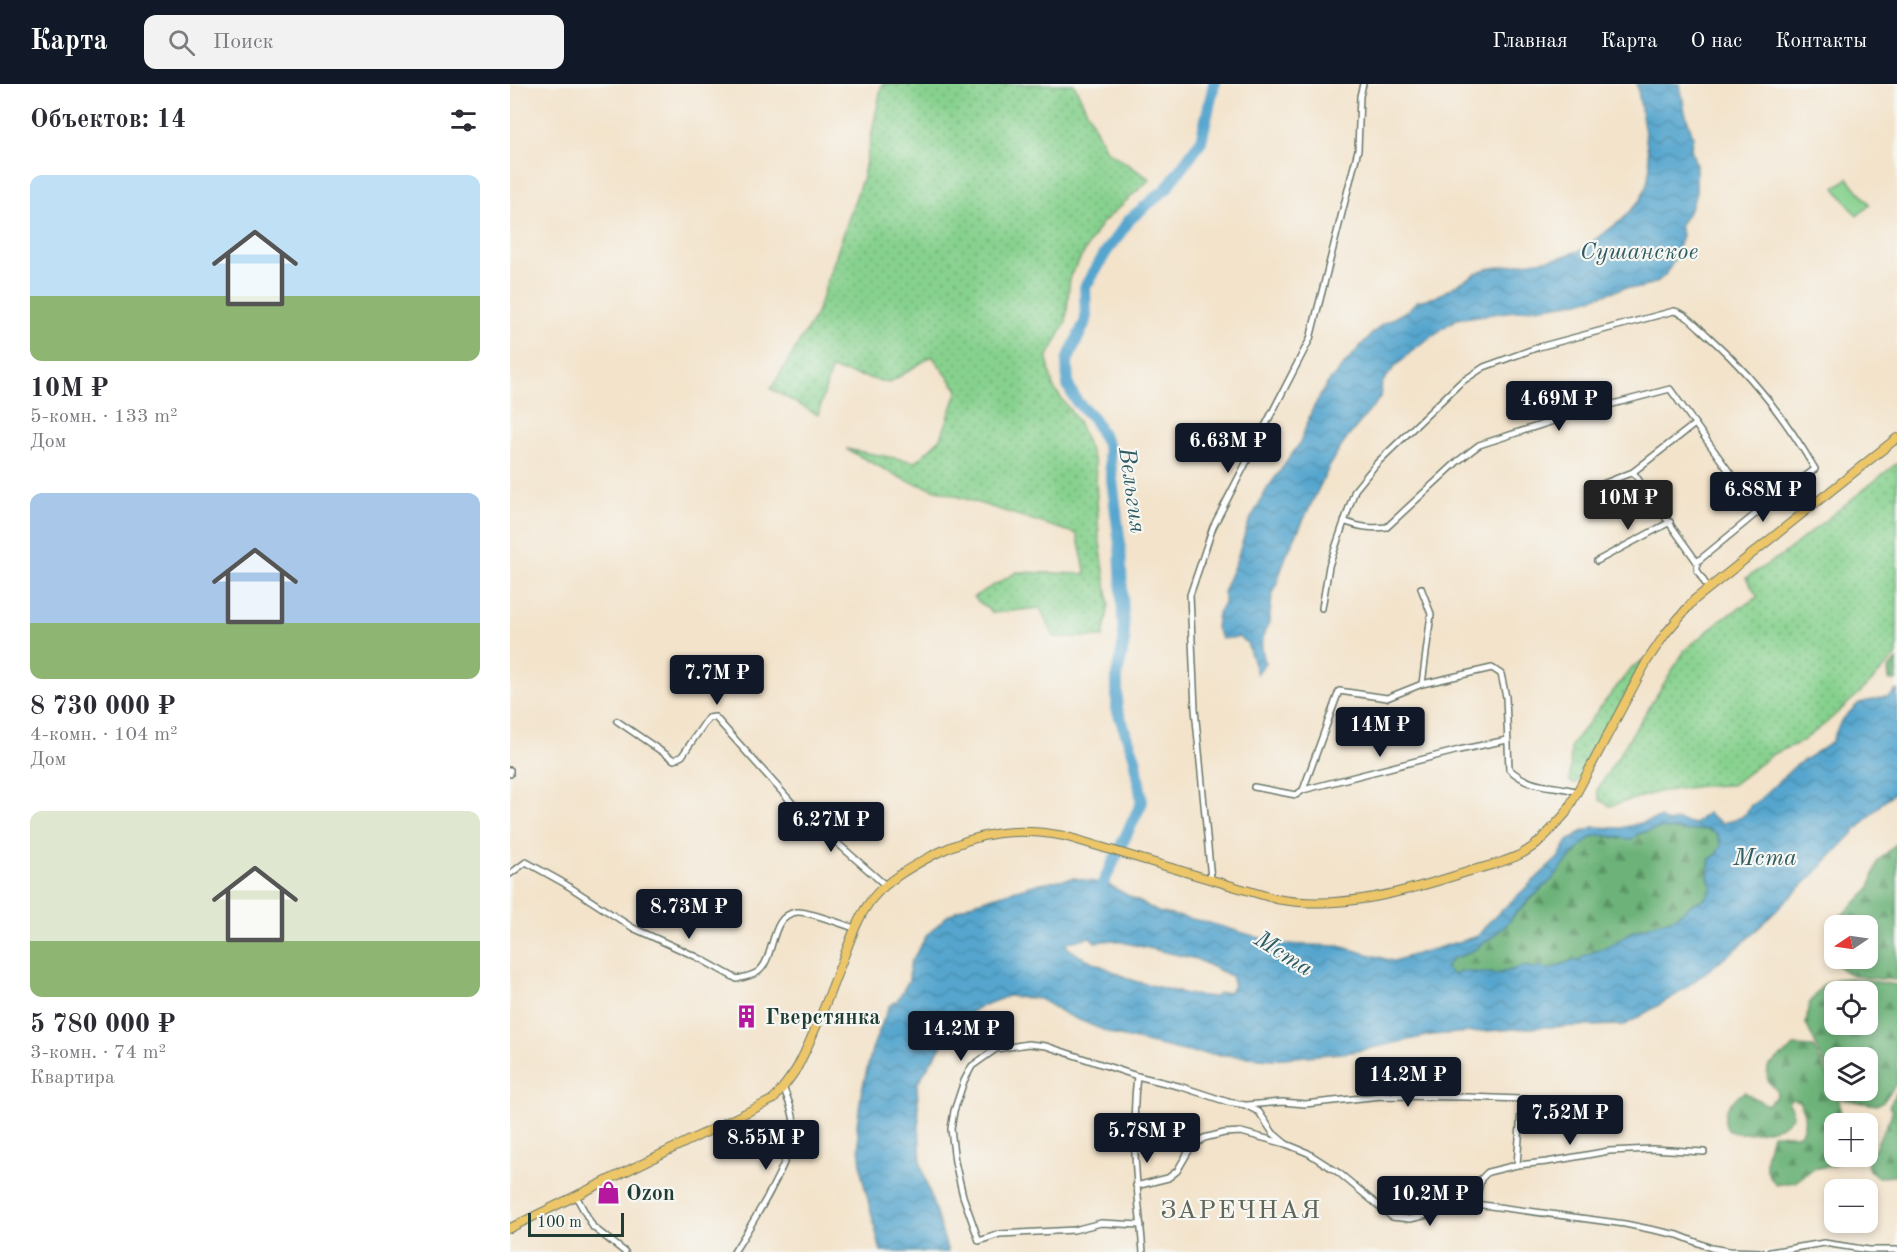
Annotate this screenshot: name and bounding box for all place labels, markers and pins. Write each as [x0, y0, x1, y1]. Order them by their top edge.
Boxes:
pin: 4.69M ₽ [1504, 381, 1614, 432]
pin: 6.63M ₽ [1173, 423, 1283, 474]
pin: 6.88M ₽ [1708, 472, 1818, 523]
pin: 10M ₽ [1586, 480, 1670, 531]
pin: 7.7M ₽ [668, 655, 766, 706]
pin: 14M ₽ [1338, 707, 1422, 758]
pin: 6.27M ₽ [776, 802, 886, 853]
pin: 8.73M ₽ [634, 889, 744, 940]
building icon: Гверстянка [734, 1003, 760, 1029]
place label: Гверстянка [765, 1007, 881, 1029]
pin: 14.2M ₽ [906, 1011, 1016, 1062]
pin: 14.2M ₽ [1353, 1057, 1463, 1108]
pin: 7.52M ₽ [1515, 1095, 1625, 1146]
pin: 5.78M ₽ [1092, 1113, 1202, 1164]
pin: 8.55M ₽ [711, 1120, 821, 1171]
pin: 10.2M ₽ [1375, 1176, 1485, 1227]
shop icon: Ozon [595, 1179, 621, 1205]
place label: Ozon [626, 1183, 675, 1205]

